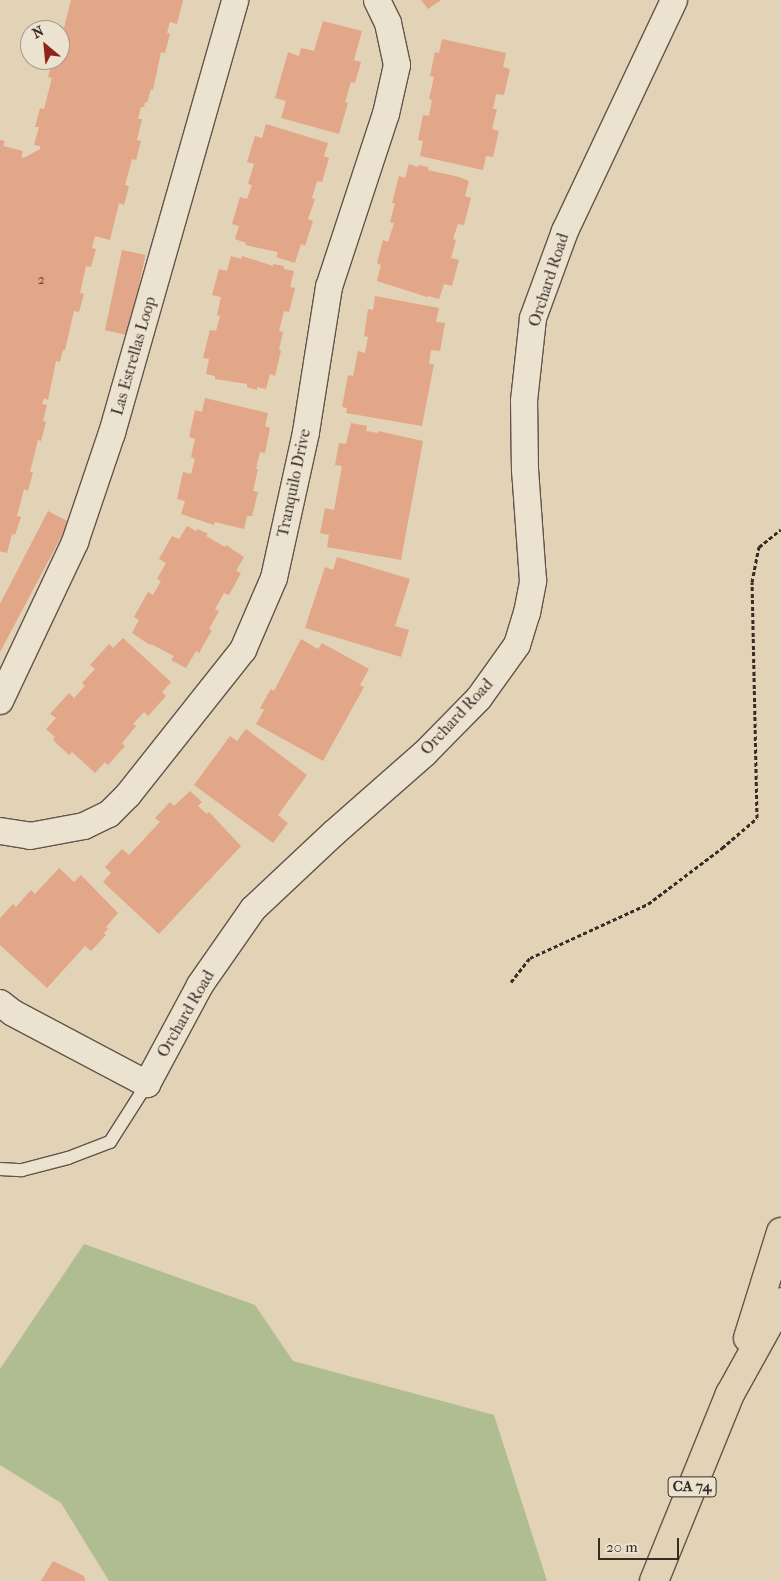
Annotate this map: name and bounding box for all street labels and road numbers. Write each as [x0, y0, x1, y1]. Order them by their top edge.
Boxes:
street label: Orchard Road [525, 231, 573, 329]
street label: Las Estrellas Loop [108, 294, 160, 418]
street label: Tranquilo Drive [273, 427, 315, 539]
street label: Orchard Road [417, 675, 497, 759]
street label: Orchard Road [153, 967, 219, 1061]
road number: CA 74 [667, 1474, 717, 1500]

